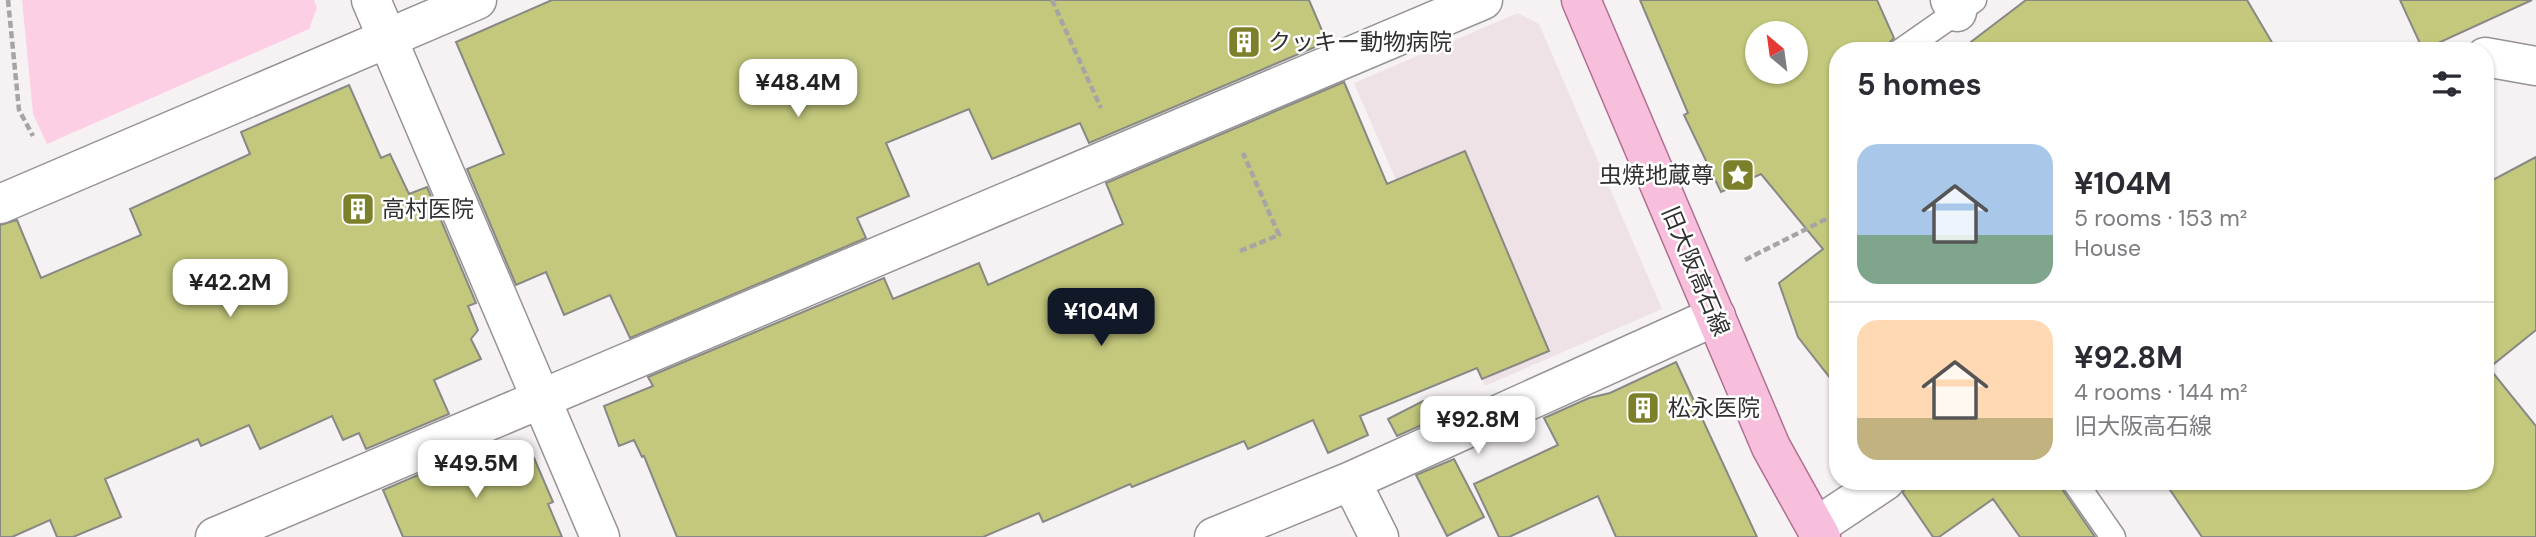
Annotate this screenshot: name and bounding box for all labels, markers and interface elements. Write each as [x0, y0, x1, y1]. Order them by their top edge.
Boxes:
north arrow [1745, 21, 1808, 84]
map controls [1745, 21, 1808, 84]
building icon: クッキー動物病院 [1225, 23, 1263, 61]
place label: クッキー動物病院 [1268, 27, 1452, 57]
pin: ¥48.4M [741, 60, 855, 119]
text: 5 homes [1857, 65, 1982, 104]
icon: filters [2428, 65, 2466, 103]
text: ¥48.4M [755, 67, 841, 97]
place icon: 虫焼地蔵尊 [1719, 156, 1757, 194]
place label: 虫焼地蔵尊 [1599, 160, 1714, 190]
text: ¥104M [2074, 164, 2172, 203]
icon: home [1913, 172, 1997, 256]
building icon: 高村医院 [339, 190, 377, 228]
place label: 高村医院 [382, 194, 474, 224]
street label: 旧大阪高石線 [1655, 202, 1737, 340]
text: 5 rooms · 153 m² [2074, 203, 2247, 233]
text: House [2074, 233, 2141, 263]
pin: ¥42.2M [173, 260, 287, 319]
text: ¥42.2M [189, 267, 271, 297]
pin: ¥104M [1052, 288, 1150, 348]
text: ¥104M [1064, 296, 1138, 326]
text: ¥92.8M [2074, 338, 2183, 377]
icon: home [1913, 348, 1997, 432]
text: 4 rooms · 144 m² [2074, 377, 2248, 407]
building icon: 松永医院 [1624, 389, 1662, 427]
place label: 松永医院 [1668, 393, 1760, 423]
pin: ¥92.8M [1421, 396, 1535, 456]
text: ¥92.8M [1436, 404, 1520, 434]
text: 旧大阪高石線 [2074, 411, 2212, 441]
pin: ¥49.5M [419, 440, 533, 500]
text: ¥49.5M [434, 448, 518, 478]

